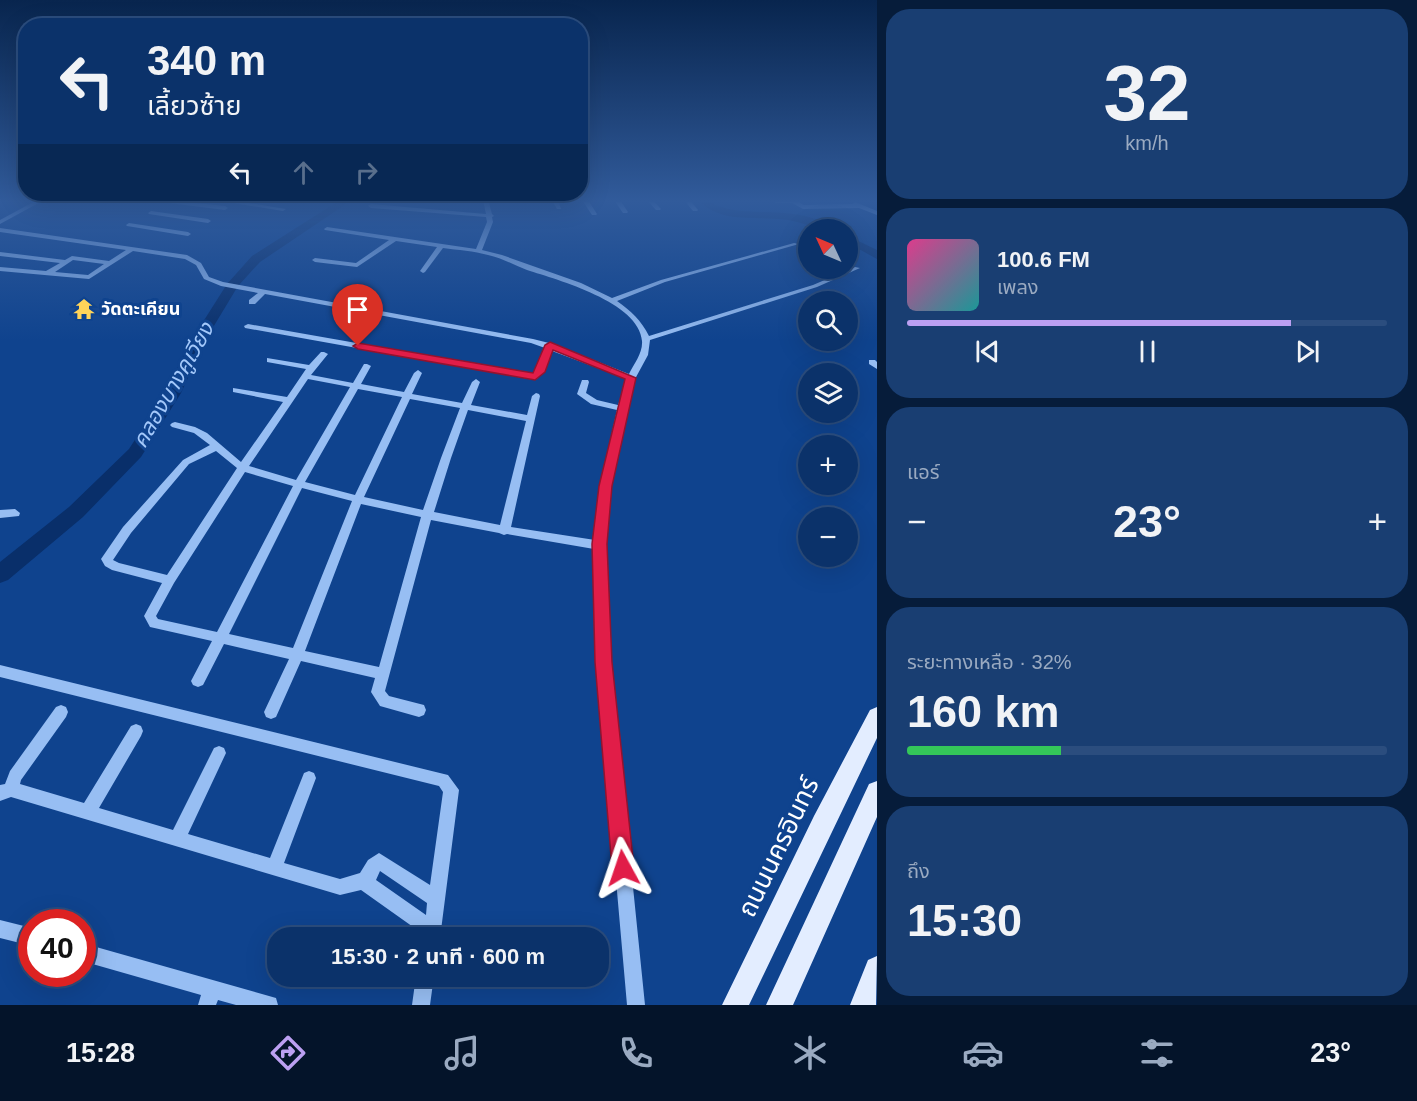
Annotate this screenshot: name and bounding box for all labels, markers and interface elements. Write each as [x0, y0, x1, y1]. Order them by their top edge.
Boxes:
text: 340 m [147, 37, 266, 84]
icon: left [48, 42, 126, 120]
text: 32 [1104, 49, 1190, 137]
text: เลี้ยวซ้าย [147, 91, 241, 121]
text: km/h [1125, 132, 1169, 154]
icon: left [224, 156, 257, 189]
icon: ahead [287, 156, 320, 189]
icon: right [350, 156, 383, 189]
north arrow [798, 219, 858, 279]
map controls [798, 219, 858, 567]
text: 100.6 FM [997, 247, 1090, 272]
text: เพลง [997, 276, 1039, 298]
pin [332, 284, 383, 346]
button: search [798, 291, 858, 351]
icon: arrive [341, 293, 374, 326]
temple icon: วัดตะเคียน [72, 297, 96, 321]
place label: วัดตะเคียน [101, 299, 180, 319]
water label: คลองบางคูเวียง [127, 317, 220, 452]
icon: previous [971, 335, 1004, 368]
icon: pause [1131, 335, 1164, 368]
icon: next [1291, 335, 1324, 368]
button: layers [798, 363, 858, 423]
button: + [798, 435, 858, 495]
text: แอร์ [907, 461, 939, 483]
text: 23° [1113, 496, 1181, 547]
text: − [907, 503, 926, 540]
text: + [1368, 503, 1387, 540]
button: − [798, 507, 858, 567]
text: ระยะทางเหลือ · 32% [907, 651, 1072, 673]
text: 160 km [907, 686, 1060, 737]
street label: ถนนนครอินทร์ [731, 771, 825, 922]
position arrow [591, 836, 655, 900]
text: ถึง [907, 860, 930, 882]
text: 15:30 [907, 895, 1022, 946]
speed limit sign: 40 [18, 909, 96, 987]
text: 15:30 · 2 นาที · 600 m [331, 944, 545, 969]
icon: directions [267, 1032, 309, 1074]
icon: music [441, 1032, 483, 1074]
icon: phone [615, 1032, 657, 1074]
icon: climate [789, 1032, 831, 1074]
icon: car [962, 1032, 1004, 1074]
icon: filters [1136, 1032, 1178, 1074]
text: 15:28 [66, 1038, 135, 1068]
text: 23° [1310, 1038, 1351, 1068]

